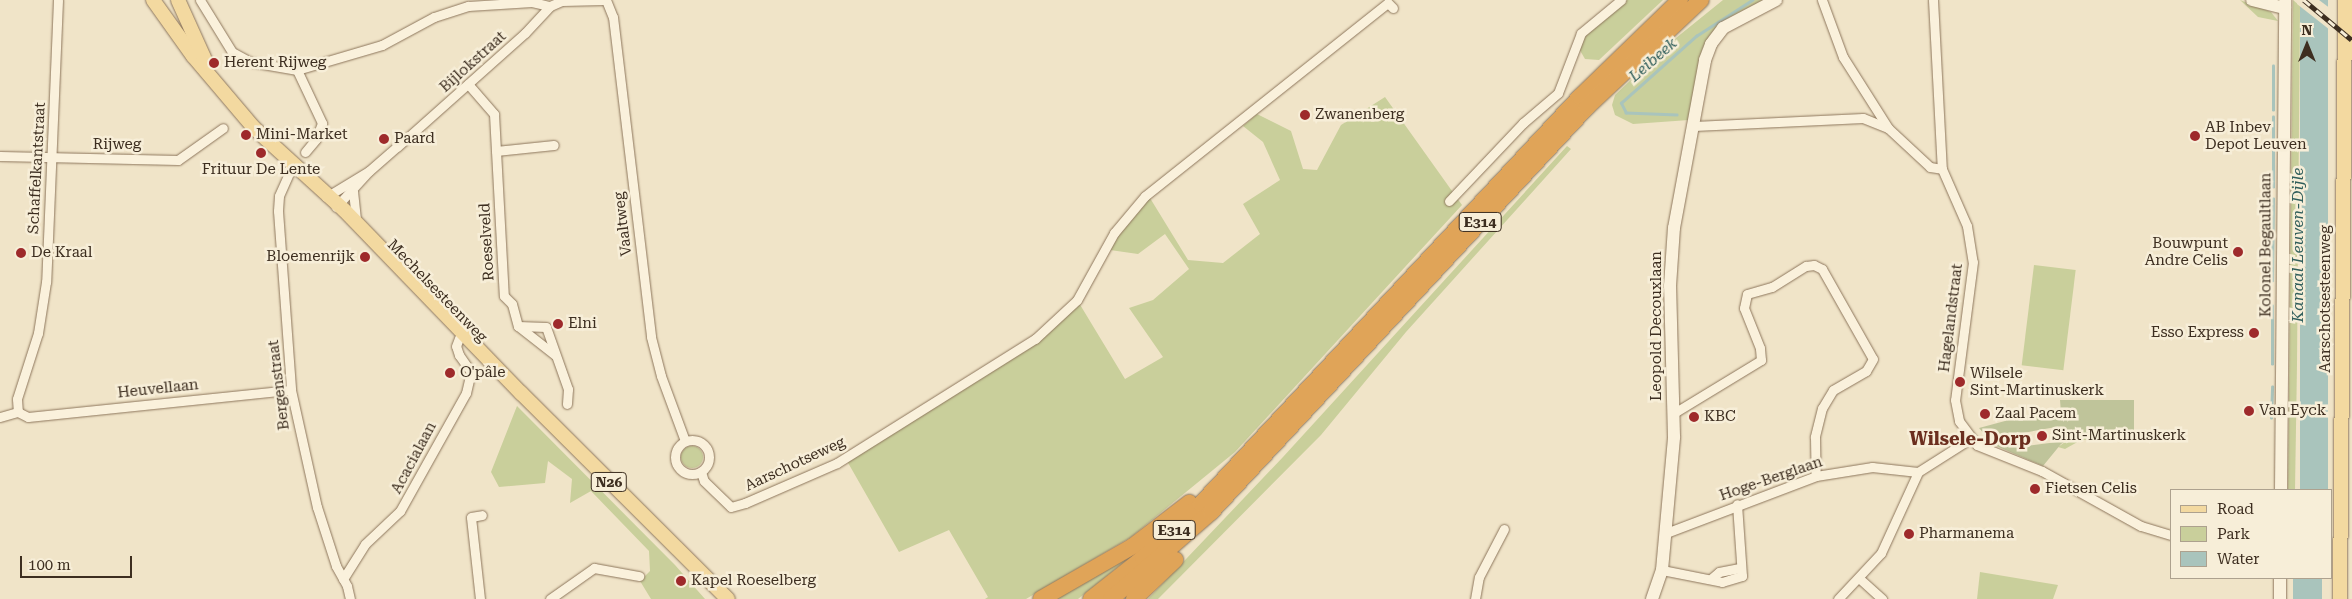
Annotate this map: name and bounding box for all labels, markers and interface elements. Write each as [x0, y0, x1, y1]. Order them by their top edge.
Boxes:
north arrow [2282, 20, 2332, 70]
text: N [2302, 22, 2312, 38]
street label: Bijlokstraat [436, 28, 510, 96]
water label: Leibeek [1625, 34, 1681, 86]
place label: Herent Rijweg [224, 54, 326, 72]
marker: Herent Rijweg [208, 57, 220, 69]
street label: Schaffelkantstraat [25, 102, 49, 234]
place label: Zwanenberg [1315, 106, 1404, 124]
marker: Zwanenberg [1299, 109, 1311, 121]
place label: AB Inbev Depot Leuven [2205, 118, 2307, 153]
place label: Mini-Market [256, 126, 347, 144]
marker: Mini-Market [240, 129, 252, 141]
place label: Paard [394, 130, 435, 148]
marker: AB Inbev Depot Leuven [2189, 130, 2201, 142]
marker: Paard [378, 133, 390, 145]
street label: Rijweg [93, 136, 141, 154]
marker: Frituur De Lente [255, 147, 267, 159]
place label: Frituur De Lente [202, 161, 320, 179]
water label: Kanaal Leuven-Dijle [2288, 168, 2308, 322]
street label: Kolonel Begaultlaan [2257, 173, 2275, 317]
street label: Vaaltweg [610, 191, 636, 257]
street label: Roeselveld [476, 203, 498, 281]
road number: E314 [1458, 210, 1502, 233]
street label: Aarschotsesteenweg [2317, 225, 2335, 373]
place label: Bouwpunt Andre Celis [2145, 234, 2228, 269]
street label: Mechelsesteenweg [383, 236, 491, 346]
place label: De Kraal [31, 244, 92, 262]
marker: Bouwpunt Andre Celis [2232, 246, 2244, 258]
marker: De Kraal [15, 247, 27, 259]
place label: Bloemenrijk [266, 248, 355, 266]
marker: Bloemenrijk [359, 251, 371, 263]
street label: Leopold Decouxlaan [1648, 251, 1666, 401]
street label: Hagelandstraat [1935, 263, 1967, 373]
place label: Elni [568, 315, 597, 333]
marker: Elni [552, 318, 564, 330]
place label: Esso Express [2151, 324, 2244, 342]
marker: Esso Express [2248, 327, 2260, 339]
street label: Bergenstraat [265, 339, 293, 431]
place label: O'pâle [460, 364, 505, 382]
place label: Wilsele Sint-Martinuskerk [1970, 364, 2104, 399]
marker: O'pâle [444, 367, 456, 379]
street label: Heuvellaan [117, 376, 199, 402]
marker: Wilsele Sint-Martinuskerk [1954, 376, 1966, 388]
place label: Van Eyck [2259, 402, 2326, 420]
place label: Zaal Pacem [1995, 405, 2077, 423]
marker: Van Eyck [2243, 405, 2255, 417]
place label: KBC [1704, 408, 1736, 426]
marker: Zaal Pacem [1979, 408, 1991, 420]
marker: KBC [1688, 411, 1700, 423]
street label: Acacialaan [388, 419, 440, 497]
place label: Sint-Martinuskerk [2052, 427, 2186, 445]
district label: Wilsele-Dorp [1909, 428, 2031, 450]
marker: Sint-Martinuskerk [2036, 430, 2048, 442]
street label: Aarschotseweg [742, 433, 848, 495]
street label: Hoge-Berglaan [1717, 453, 1825, 505]
road number: N26 [590, 471, 628, 494]
place label: Fietsen Celis [2045, 480, 2137, 498]
marker: Fietsen Celis [2029, 483, 2041, 495]
legend [2170, 489, 2332, 579]
text: Road [2217, 500, 2254, 518]
road number: E314 [1152, 518, 1196, 542]
place label: Pharmanema [1919, 525, 2014, 543]
text: Park [2217, 525, 2250, 543]
marker: Pharmanema [1903, 528, 1915, 540]
scale bar [22, 546, 135, 578]
text: Water [2217, 550, 2259, 568]
text: 100 m [28, 556, 71, 574]
place label: Kapel Roeselberg [691, 572, 816, 590]
marker: Kapel Roeselberg [675, 575, 687, 587]

